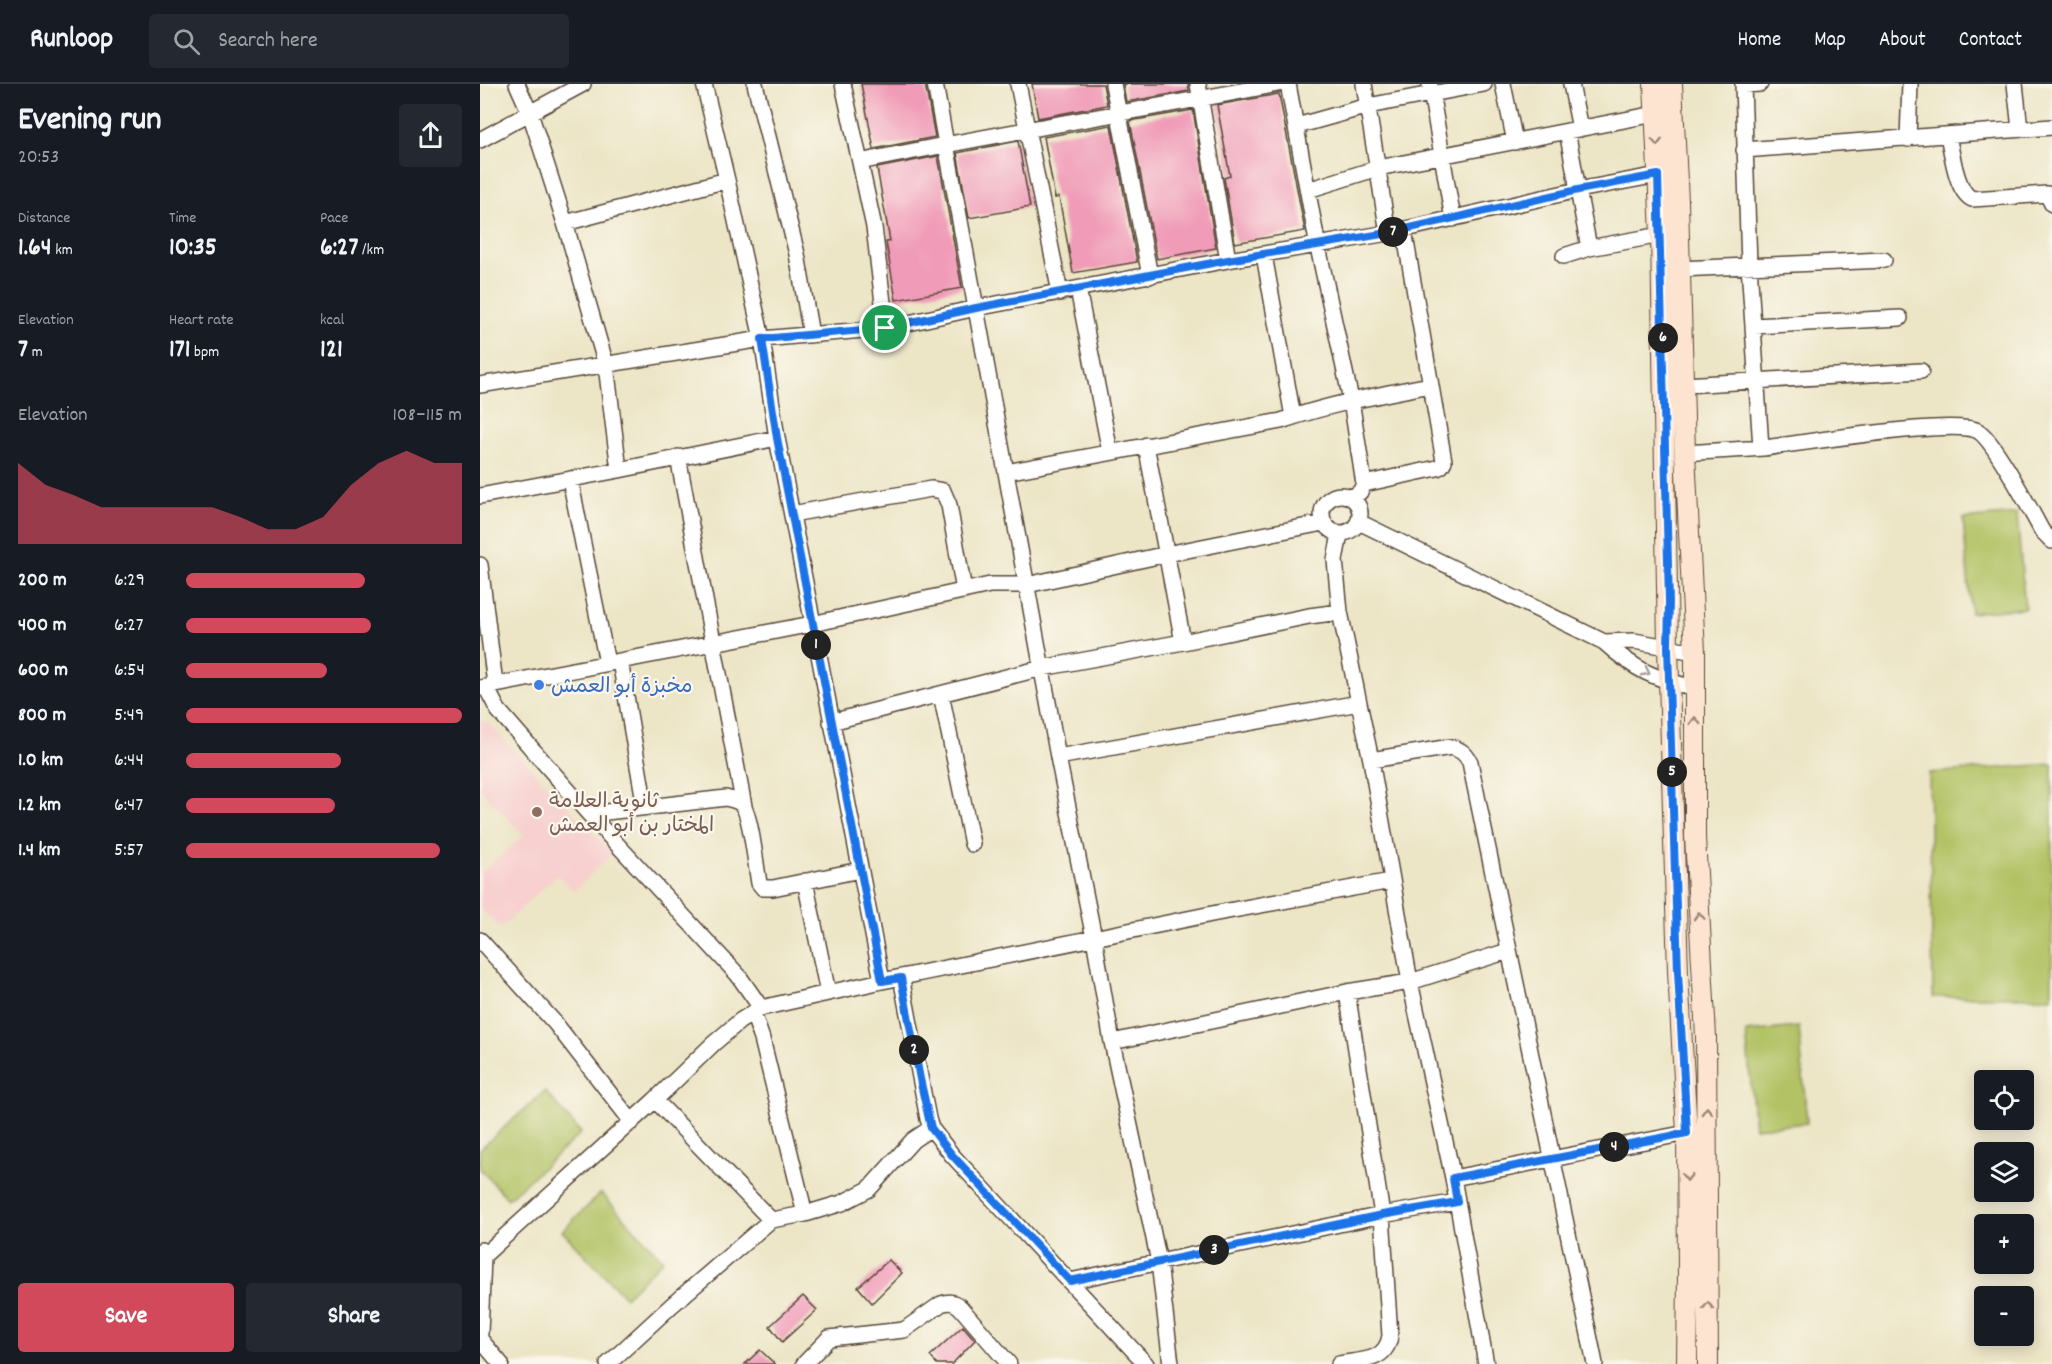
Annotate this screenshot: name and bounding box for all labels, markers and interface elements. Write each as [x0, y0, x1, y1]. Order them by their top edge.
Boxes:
search box [149, 14, 569, 68]
text: Runloop [30, 21, 113, 61]
icon: search [170, 25, 203, 58]
text: Search here [218, 26, 318, 57]
text: Home [1737, 26, 1781, 56]
text: Map [1814, 26, 1846, 56]
text: About [1879, 26, 1926, 56]
text: Contact [1959, 26, 2022, 56]
text: Evening run [18, 98, 162, 145]
button: share [399, 104, 462, 167]
one-way arrow [1650, 138, 1663, 147]
text: 20:53 [18, 144, 59, 172]
text: Distance [18, 207, 70, 230]
text: Time [169, 207, 196, 230]
text: Pace [320, 207, 348, 230]
pin: 7 [1378, 217, 1408, 247]
text: 7 [1390, 220, 1396, 243]
text: 1.64 [18, 230, 52, 267]
text: 10:35 [169, 230, 217, 267]
text: 6:27 [320, 230, 358, 267]
text: km [52, 239, 73, 262]
text: /km [358, 239, 384, 262]
pin [859, 302, 910, 353]
text: Elevation [18, 309, 74, 332]
text: Heart rate [169, 309, 234, 332]
text: kcal [320, 309, 344, 332]
icon: arrive [868, 311, 901, 344]
pin: 6 [1648, 323, 1678, 353]
text: 6 [1659, 326, 1667, 349]
text: 7 [18, 332, 28, 369]
text: 171 [169, 332, 190, 369]
text: 121 [320, 332, 343, 369]
text: m [28, 341, 43, 364]
text: bpm [190, 341, 219, 364]
text: Elevation [18, 402, 88, 430]
text: 108–115 m [392, 402, 462, 430]
text: 200 m [18, 567, 67, 595]
text: 6:29 [114, 567, 145, 595]
text: 400 m [18, 612, 66, 640]
text: 6:27 [114, 612, 144, 640]
pin: 1 [801, 630, 831, 660]
text: 1 [814, 633, 818, 656]
text: 600 m [18, 657, 68, 685]
text: 6:54 [114, 657, 145, 685]
one-way arrow [1639, 665, 1650, 676]
place label: مخبزة أبو العمش [551, 673, 692, 703]
marker: مخبزة أبو العمش [532, 678, 546, 692]
text: 800 m [18, 702, 66, 730]
text: 5:49 [114, 702, 144, 730]
one-way arrow [1689, 716, 1701, 725]
text: 1.0 km [18, 747, 63, 775]
text: 6:44 [114, 747, 144, 775]
pin: 5 [1657, 757, 1687, 787]
text: 5 [1668, 760, 1676, 783]
place label: ثانوية العلامة المختار بن أبو العمش [549, 788, 714, 842]
text: 1.2 km [18, 792, 61, 820]
text: 6:47 [114, 792, 143, 820]
marker: ثانوية العلامة المختار بن أبو العمش [530, 805, 544, 819]
text: 1.4 km [18, 837, 61, 865]
text: 5:57 [114, 837, 144, 865]
one-way arrow [1693, 911, 1706, 920]
pin: 2 [899, 1035, 929, 1065]
text: 2 [911, 1038, 918, 1061]
map controls [1974, 1070, 2034, 1346]
button: locate [1974, 1070, 2034, 1130]
one-way arrow [1700, 1106, 1713, 1115]
pin: 4 [1599, 1132, 1629, 1162]
text: 4 [1611, 1135, 1617, 1158]
button: layers [1974, 1142, 2034, 1202]
one-way arrow [1681, 1172, 1694, 1181]
button: + [1974, 1214, 2034, 1274]
pin: 3 [1199, 1235, 1229, 1265]
text: 3 [1210, 1238, 1218, 1261]
button: Save [18, 1283, 234, 1352]
button: Share [246, 1283, 462, 1352]
button: − [1974, 1286, 2034, 1346]
one-way arrow [1702, 1301, 1715, 1310]

